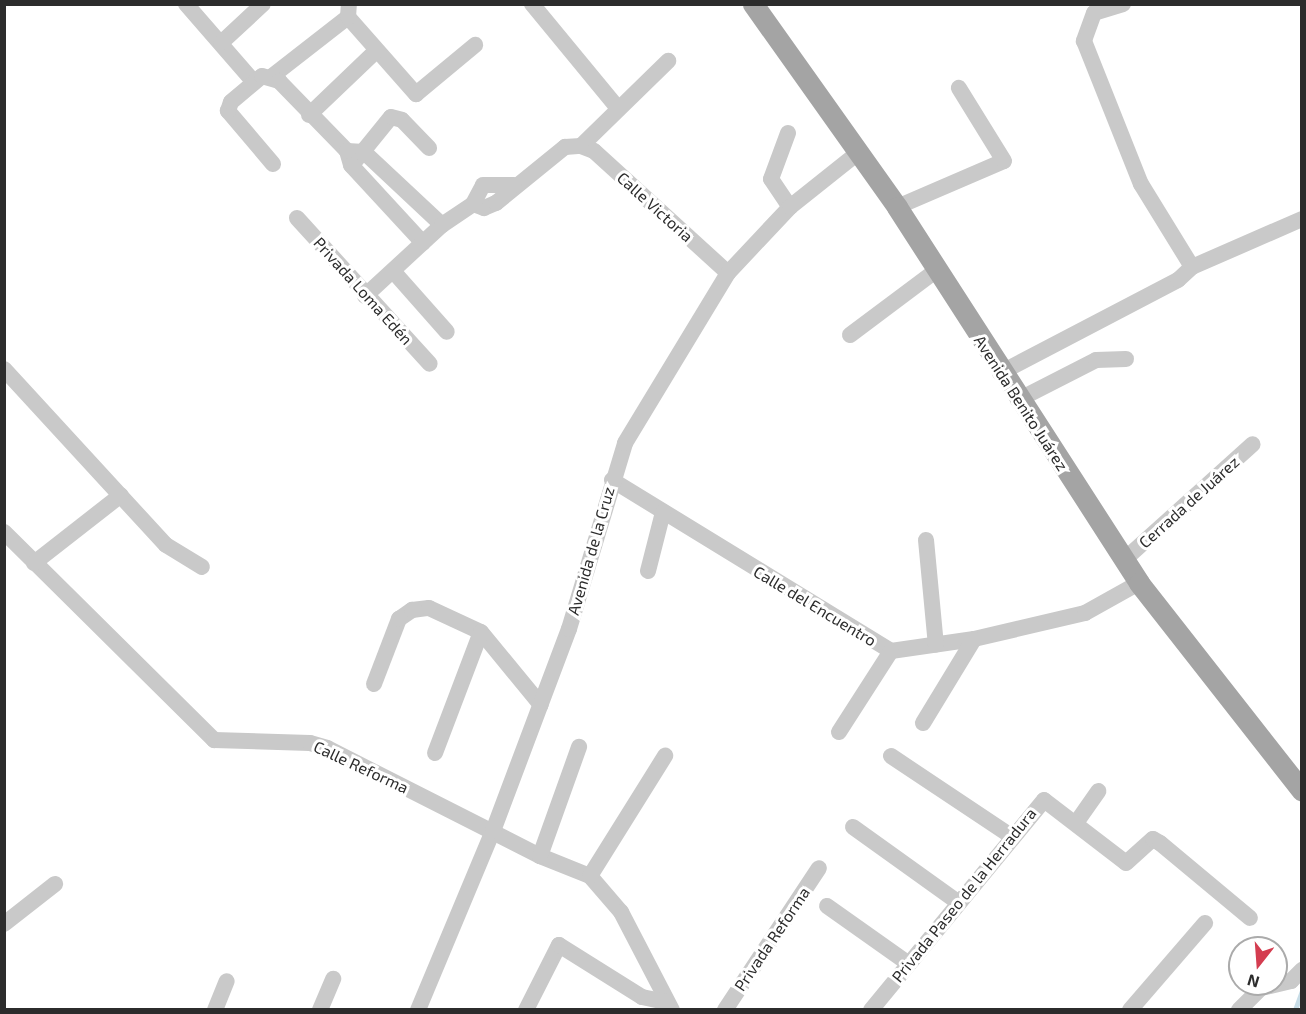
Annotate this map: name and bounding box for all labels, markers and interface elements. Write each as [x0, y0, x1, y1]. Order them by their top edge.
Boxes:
street label: Calle Victoria [613, 168, 697, 246]
street label: Privada Loma Edén [310, 233, 416, 349]
street label: Avenida Benito Juárez [970, 331, 1072, 475]
street label: Cerrada de Juárez [1135, 452, 1243, 552]
street label: Avenida de la Cruz [563, 485, 619, 617]
street label: Calle del Encuentro [750, 562, 880, 650]
street label: Calle Reforma [311, 737, 411, 797]
street label: Privada Paseo de la Herradura [888, 804, 1040, 986]
street label: Privada Reforma [730, 883, 814, 995]
north arrow [1228, 936, 1288, 996]
text: N [1245, 971, 1261, 993]

